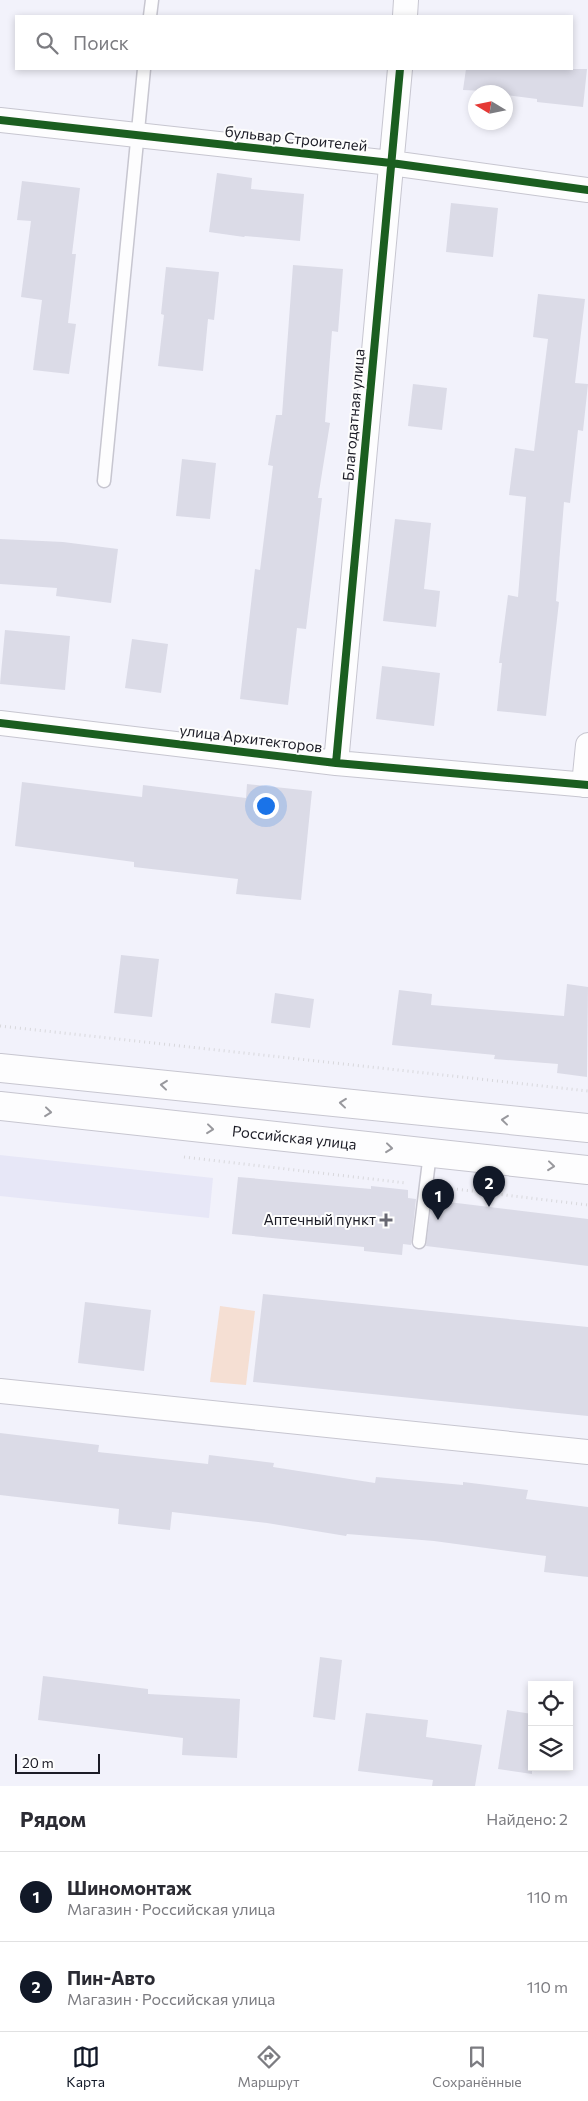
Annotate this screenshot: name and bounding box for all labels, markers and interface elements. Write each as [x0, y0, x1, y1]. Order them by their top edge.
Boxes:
search box [15, 15, 573, 70]
icon: search [33, 29, 61, 57]
text: Поиск [73, 31, 129, 54]
north arrow [468, 85, 513, 130]
street label: бульвар Строителей [224, 122, 368, 154]
street label: Благодатная улица [338, 348, 368, 482]
street label: улица Архитекторов [179, 720, 324, 756]
your location [253, 793, 279, 819]
one-way arrow [160, 1079, 168, 1090]
one-way arrow [339, 1098, 347, 1109]
one-way arrow [45, 1106, 53, 1117]
one-way arrow [500, 1115, 508, 1126]
street label: Российская улица [231, 1121, 358, 1153]
one-way arrow [206, 1123, 214, 1134]
one-way arrow [385, 1142, 393, 1153]
one-way arrow [547, 1160, 555, 1171]
pin: 2 [473, 1166, 505, 1207]
pin: 1 [422, 1179, 454, 1220]
place label: Аптечный пункт [263, 1210, 376, 1228]
marker: Аптечный пункт [380, 1214, 392, 1226]
map controls [528, 1681, 573, 1771]
button: locate [528, 1681, 573, 1726]
button: layers [528, 1726, 573, 1771]
scale bar [15, 1751, 100, 1774]
text: 20 m [22, 1754, 54, 1771]
text: Рядом [20, 1806, 86, 1831]
text: Найдено: 2 [486, 1809, 568, 1828]
text: Шиномонтаж [67, 1876, 192, 1899]
text: 1 [32, 1887, 40, 1906]
text: 110 m [527, 1887, 568, 1906]
text: Магазин · Российская улица [67, 1899, 275, 1918]
text: Пин-Авто [67, 1966, 155, 1989]
text: 2 [31, 1977, 41, 1996]
text: 110 m [527, 1977, 568, 1996]
text: Магазин · Российская улица [67, 1989, 275, 2008]
tab: Карта [66, 2043, 105, 2090]
tab: Маршрут [238, 2043, 300, 2090]
tab: Сохранённые [432, 2043, 522, 2090]

